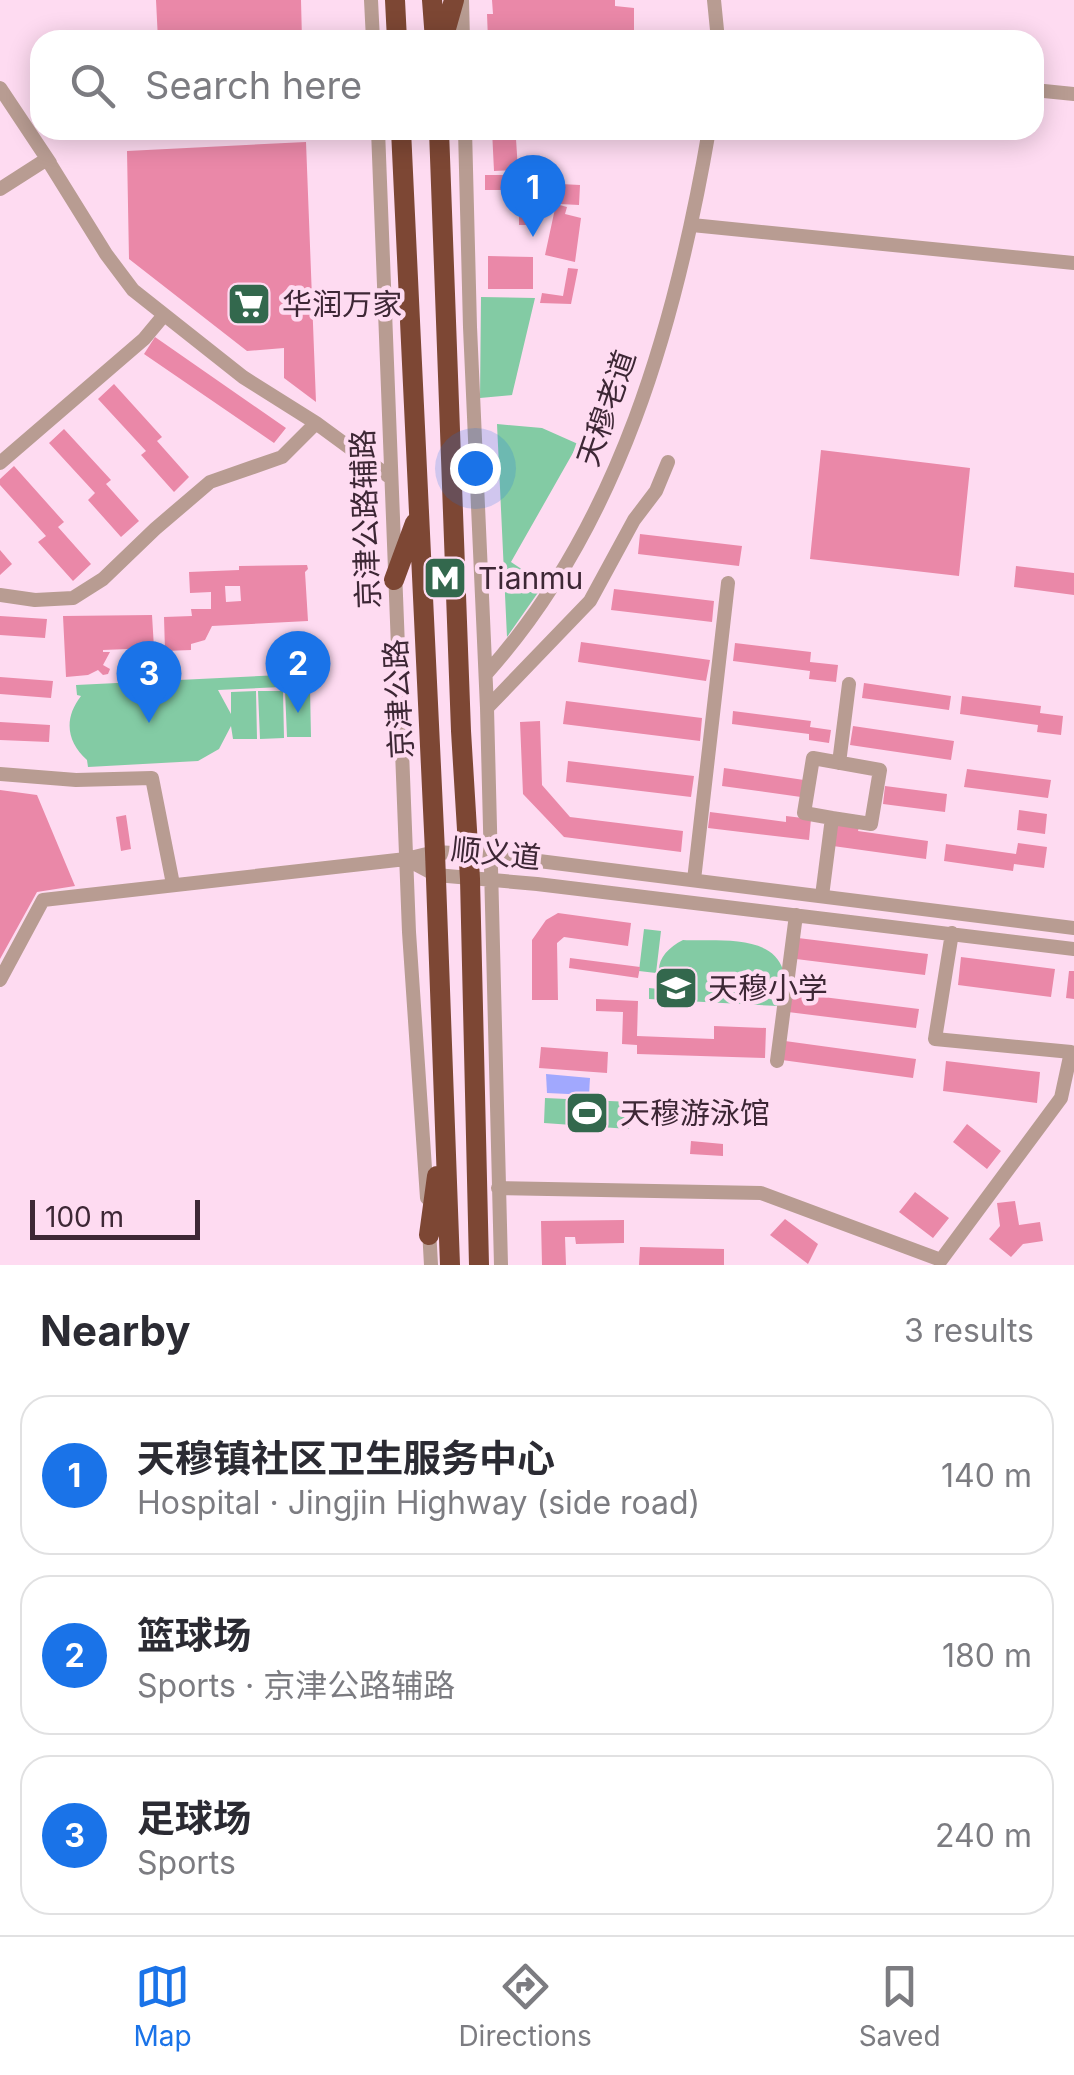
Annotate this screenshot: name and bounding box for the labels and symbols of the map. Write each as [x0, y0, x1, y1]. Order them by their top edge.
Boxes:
pin: 1 [500, 154, 566, 237]
supermarket icon: 华润万家 [226, 281, 272, 327]
place label: 华润万家 [282, 286, 402, 322]
street label: 天穆老道 [569, 345, 643, 471]
street label: 京津公路辅路 [344, 428, 386, 610]
your location [450, 443, 501, 494]
metro station icon: Tianmu [422, 555, 468, 601]
place label: Tianmu [478, 560, 583, 596]
pin: 2 [266, 630, 330, 713]
street label: 京津公路 [377, 638, 419, 760]
pin: 3 [116, 640, 182, 723]
street label: 顺义道 [449, 830, 543, 876]
school or university icon: 天穆小学 [653, 965, 699, 1011]
place label: 天穆小学 [708, 970, 828, 1006]
sports icon: 天穆游泳馆 [564, 1090, 610, 1136]
place label: 天穆游泳馆 [620, 1095, 770, 1131]
scale bar [30, 1195, 200, 1240]

